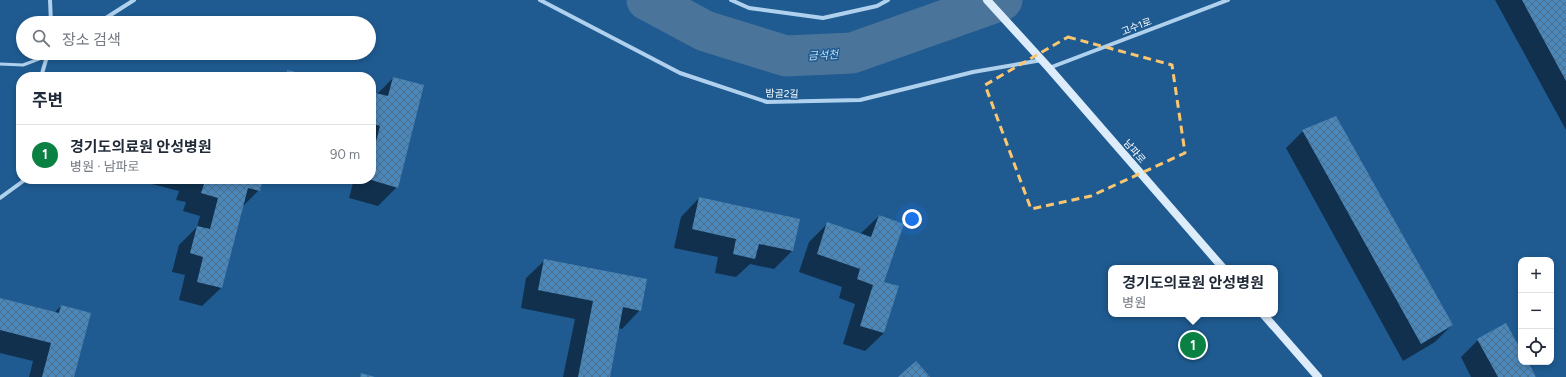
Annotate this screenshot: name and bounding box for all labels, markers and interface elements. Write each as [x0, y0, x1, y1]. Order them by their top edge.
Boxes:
street label: 고수1로 [1119, 15, 1153, 38]
search box [16, 16, 376, 60]
icon: search [30, 27, 52, 49]
text: 장소 검색 [62, 31, 121, 49]
water label: 금석천 [808, 48, 840, 63]
street label: 밤골2길 [765, 86, 799, 101]
text: 주변 [32, 90, 63, 110]
street label: 남파로 [1121, 137, 1149, 166]
text: 경기도의료원 안성병원 [70, 138, 212, 156]
text: 1 [42, 147, 48, 162]
text: 90 m [330, 147, 360, 162]
text: 병원 · 남파로 [70, 159, 140, 174]
your location [902, 209, 922, 229]
map controls [1518, 257, 1554, 365]
button: + [1518, 257, 1554, 293]
popup [1108, 265, 1278, 317]
text: 경기도의료원 안성병원 [1122, 274, 1264, 292]
button: − [1518, 293, 1554, 329]
text: 병원 [1122, 295, 1146, 310]
button: locate [1518, 329, 1554, 365]
pin: 1 [1180, 330, 1206, 360]

